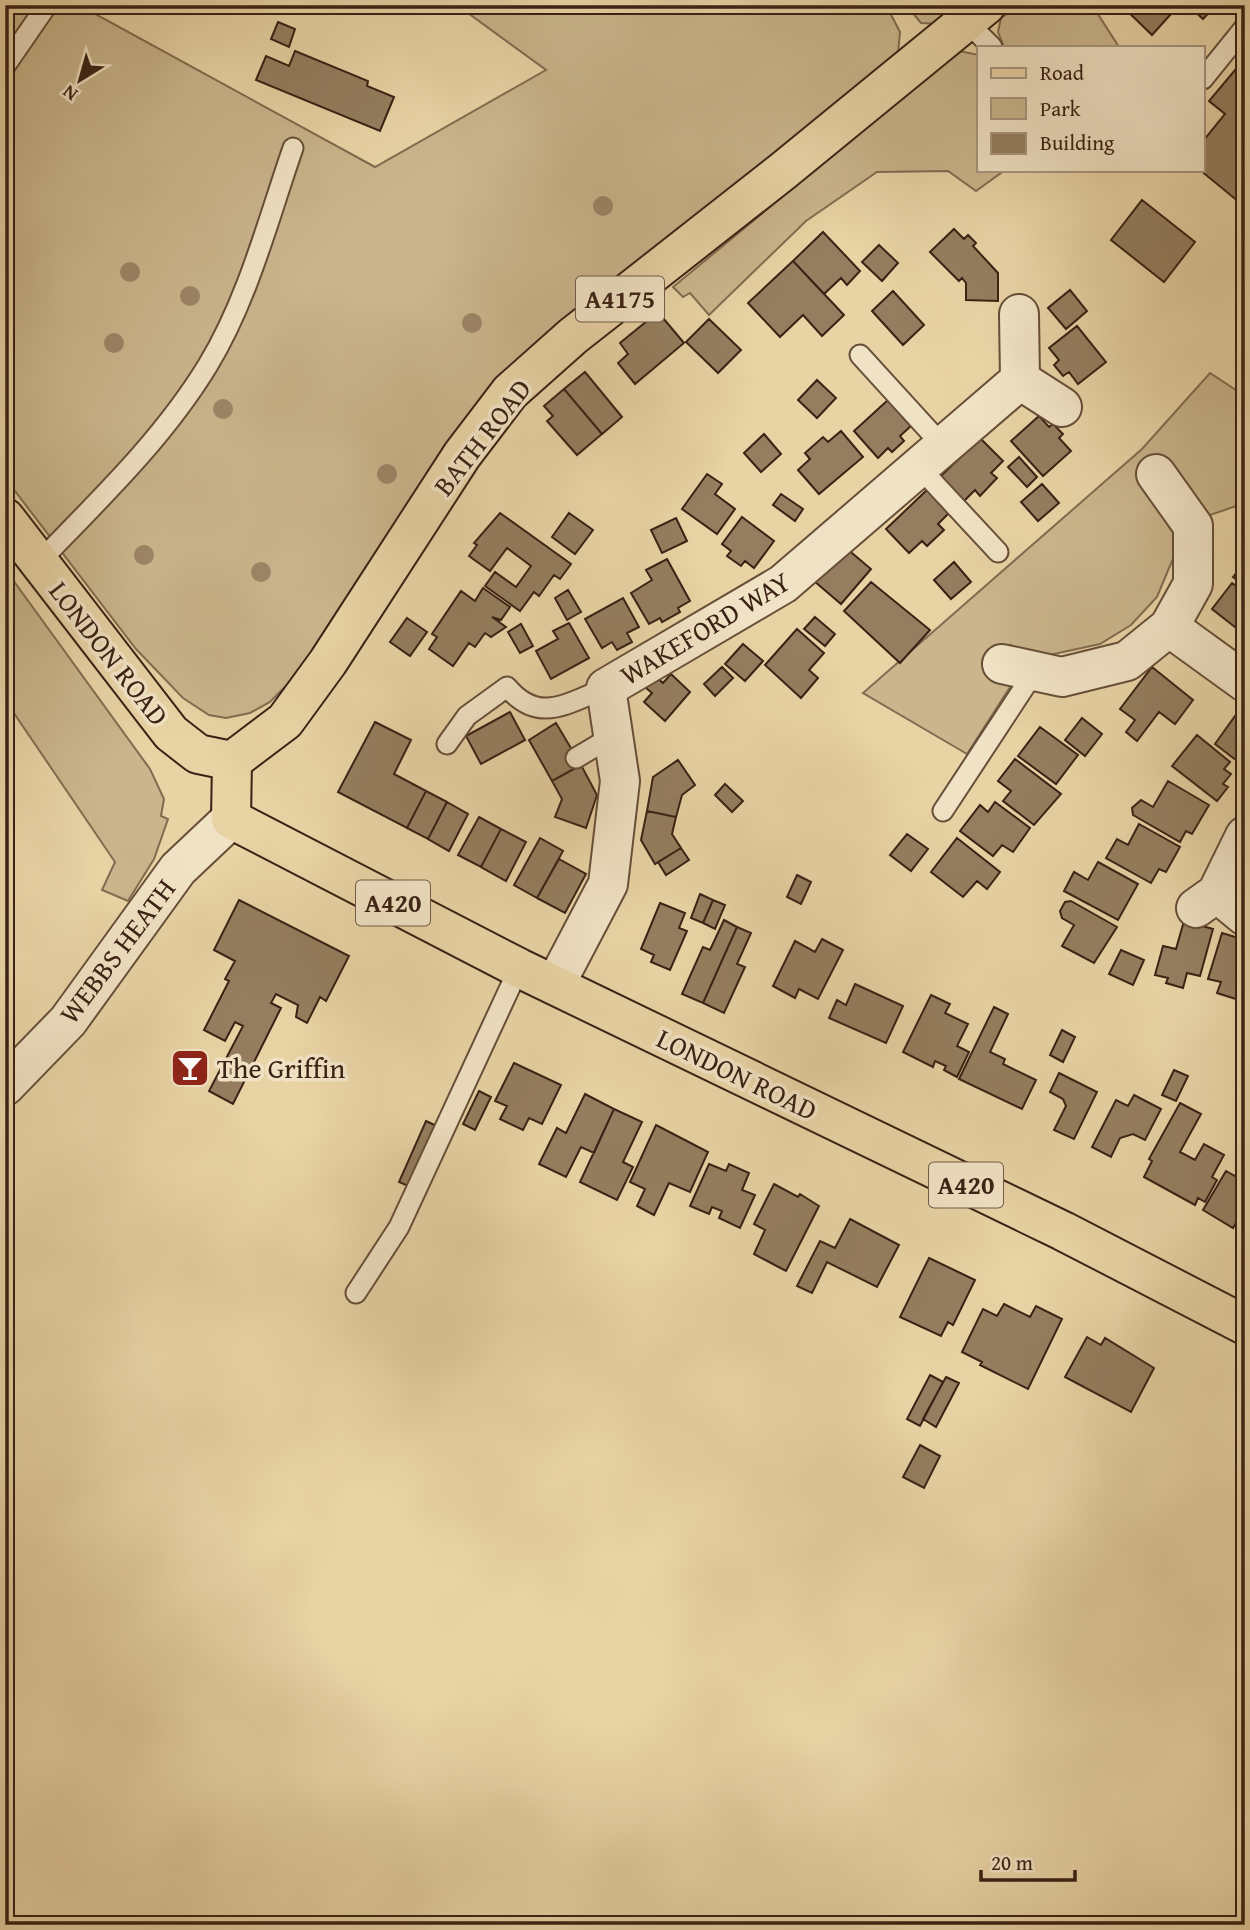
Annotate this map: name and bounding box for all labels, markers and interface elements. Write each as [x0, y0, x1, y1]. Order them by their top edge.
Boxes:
north arrow [46, 46, 116, 116]
legend [977, 46, 1204, 172]
text: Road [1040, 57, 1085, 88]
text: N [56, 78, 83, 109]
text: Park [1040, 93, 1081, 124]
text: Building [1040, 127, 1115, 158]
road number: A4175 [576, 276, 664, 322]
street label: BATH ROAD [423, 370, 540, 504]
street label: WAKEFORD WAY [612, 560, 798, 695]
street label: LONDON ROAD [40, 572, 179, 734]
street label: WEBBS HEATH [48, 870, 185, 1032]
road number: A420 [356, 880, 430, 926]
street label: LONDON ROAD [650, 1017, 824, 1130]
bar icon: The Griffin [169, 1047, 211, 1089]
place label: The Griffin [217, 1047, 345, 1088]
road number: A420 [929, 1162, 1003, 1208]
scale bar [981, 1839, 1075, 1883]
text: 20 m [991, 1847, 1033, 1878]

